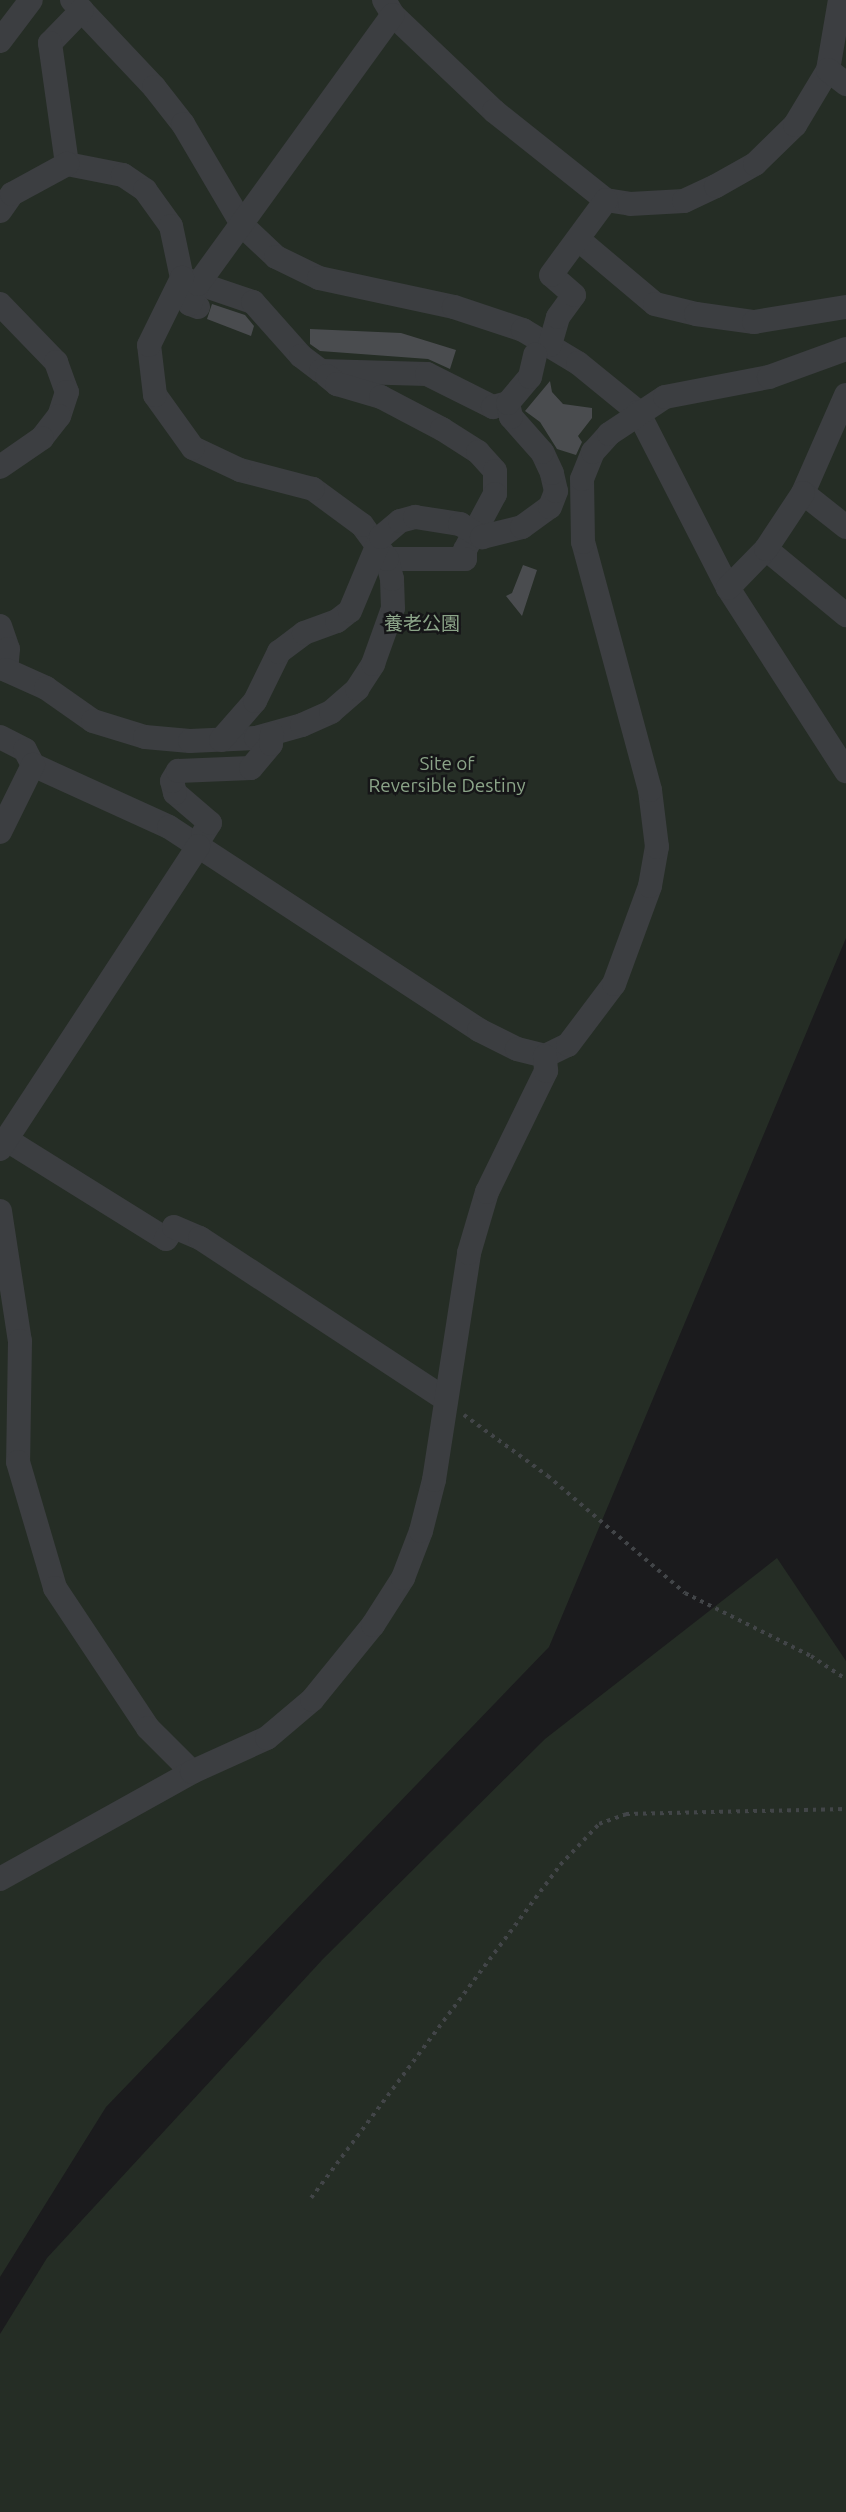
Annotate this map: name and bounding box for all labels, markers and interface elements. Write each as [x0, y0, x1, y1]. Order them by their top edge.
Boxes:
park label: 養老公園 [384, 613, 460, 635]
park label: Site of Reversible Destiny [368, 753, 526, 797]

